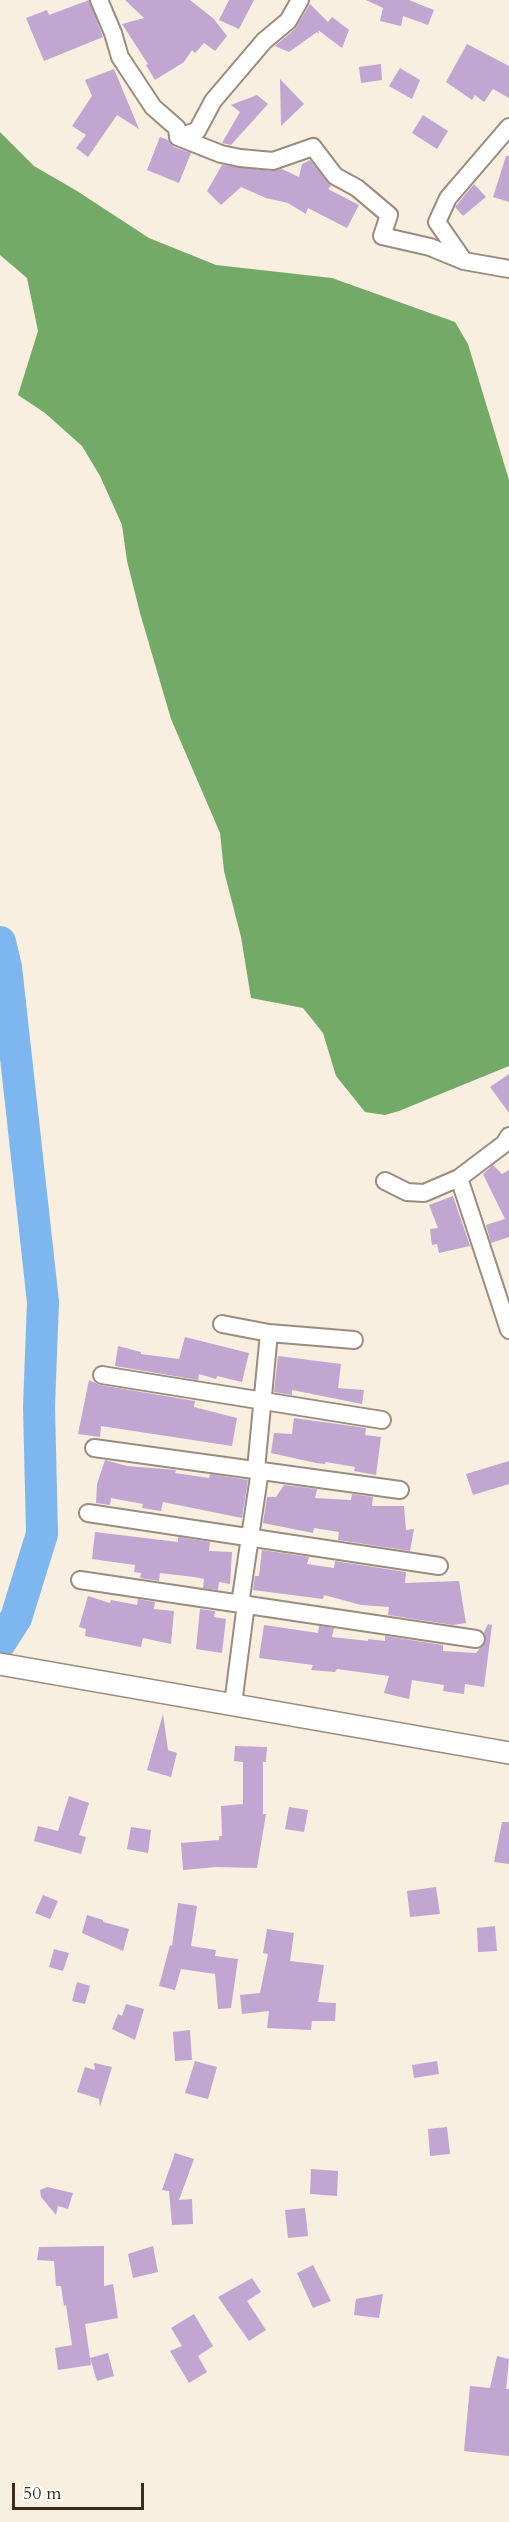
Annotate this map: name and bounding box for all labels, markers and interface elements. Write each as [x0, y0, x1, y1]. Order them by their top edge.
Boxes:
scale bar [15, 2471, 147, 2509]
text: 50 m [23, 2481, 62, 2506]

